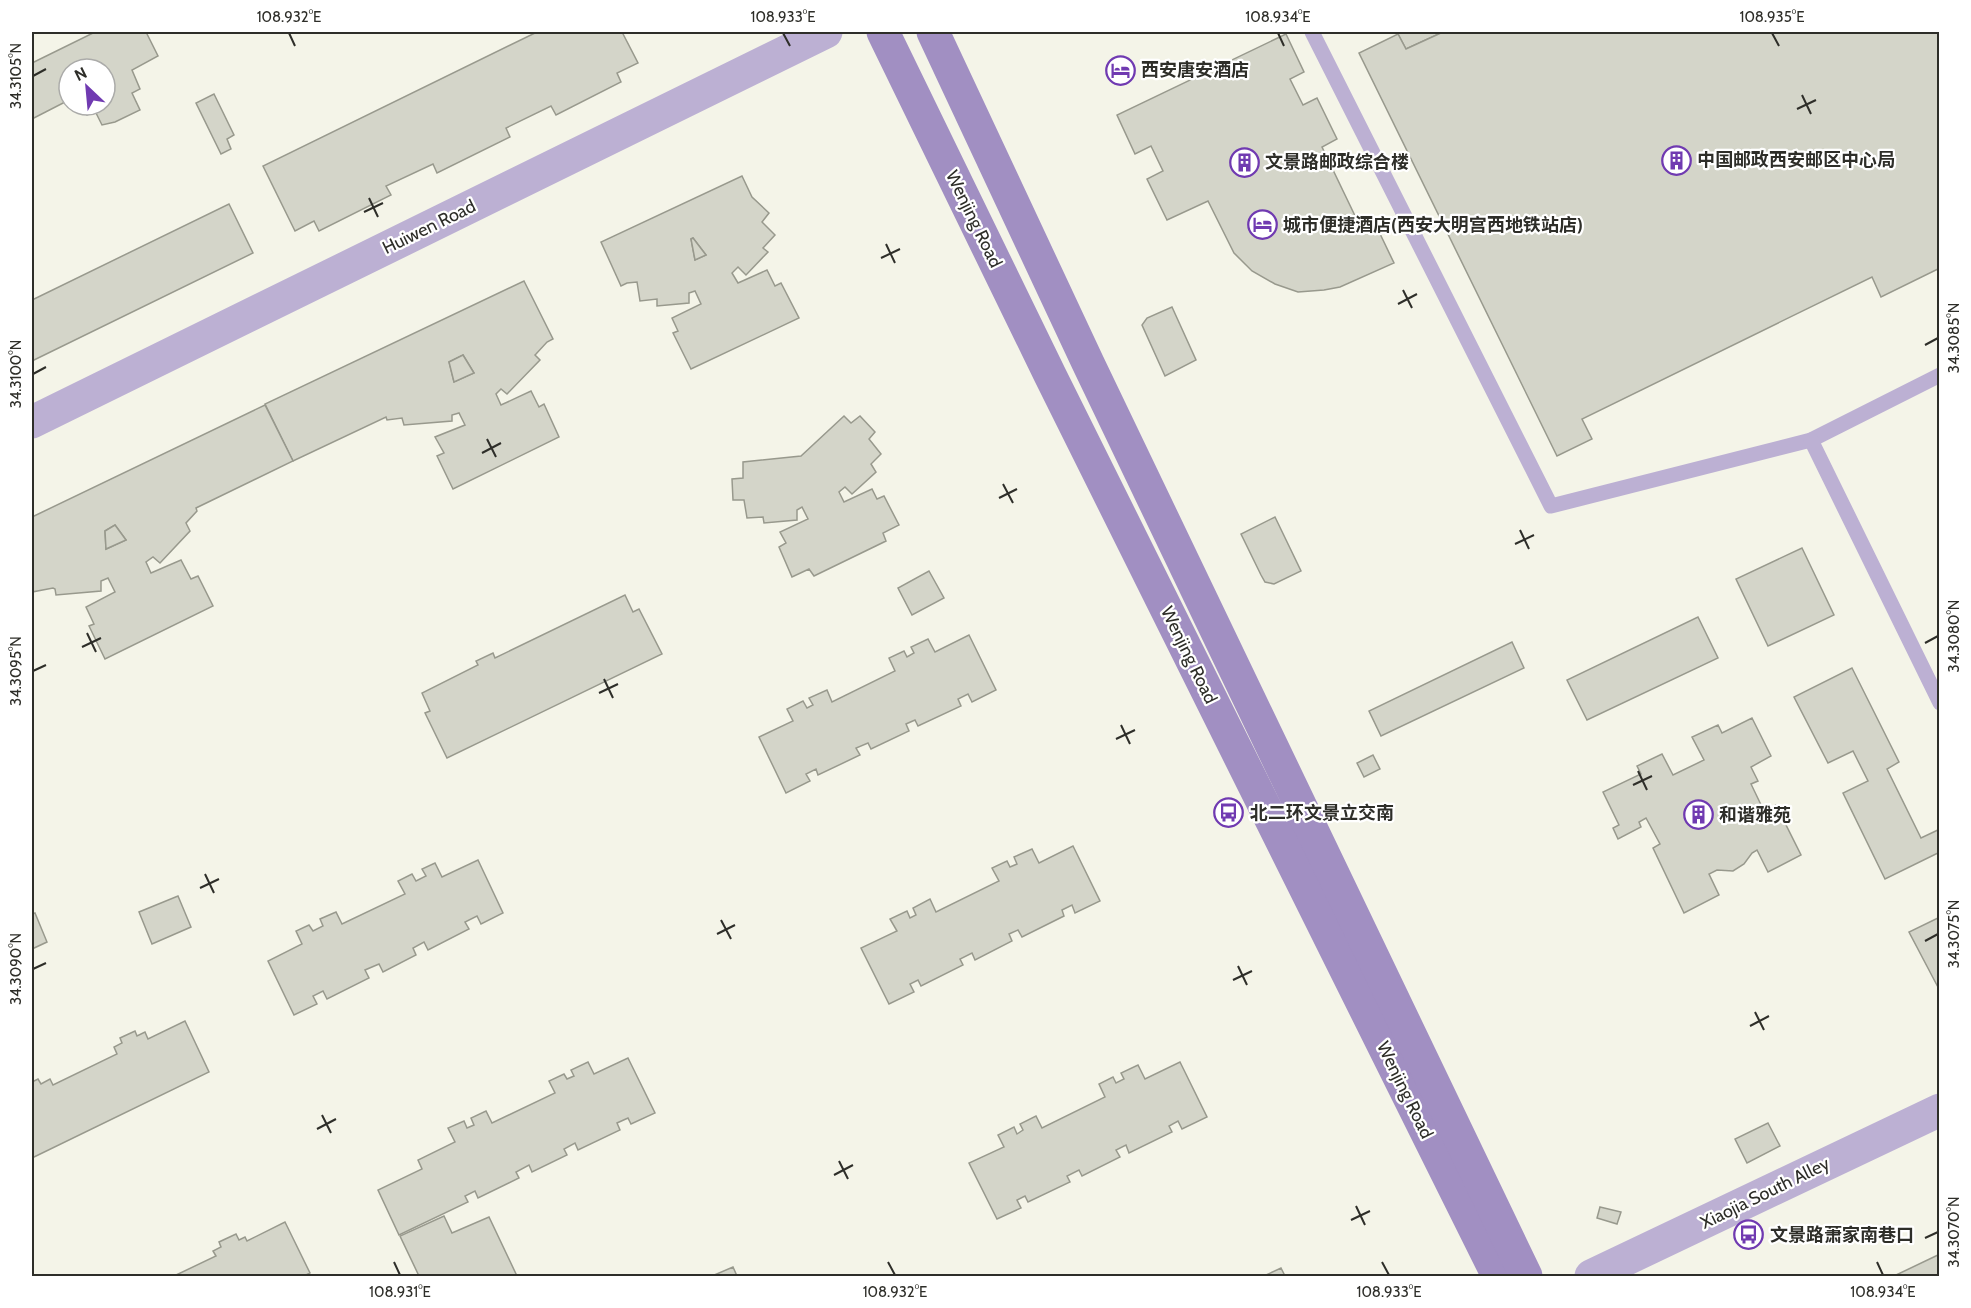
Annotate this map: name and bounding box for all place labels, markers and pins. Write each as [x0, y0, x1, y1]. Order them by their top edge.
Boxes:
hotel icon: 西安唐安酒店 [1104, 54, 1136, 86]
place label: 西安唐安酒店 [1141, 59, 1249, 81]
building icon: 中国邮政西安邮区中心局 [1660, 144, 1692, 176]
building icon: 文景路邮政综合楼 [1228, 146, 1260, 178]
place label: 中国邮政西安邮区中心局 [1697, 149, 1895, 171]
place label: 文景路邮政综合楼 [1265, 151, 1409, 173]
hotel icon: 城市便捷酒店(西安大明宫西地铁站店) [1246, 209, 1278, 241]
place label: 城市便捷酒店(西安大明宫西地铁站店) [1283, 214, 1583, 236]
bus stop icon: 北二环文景立交南 [1213, 797, 1245, 829]
building icon: 和谐雅苑 [1682, 799, 1714, 831]
place label: 北二环文景立交南 [1250, 802, 1394, 824]
place label: 和谐雅苑 [1719, 804, 1791, 826]
bus stop icon: 文景路萧家南巷口 [1733, 1219, 1765, 1251]
place label: 文景路萧家南巷口 [1770, 1224, 1914, 1246]

